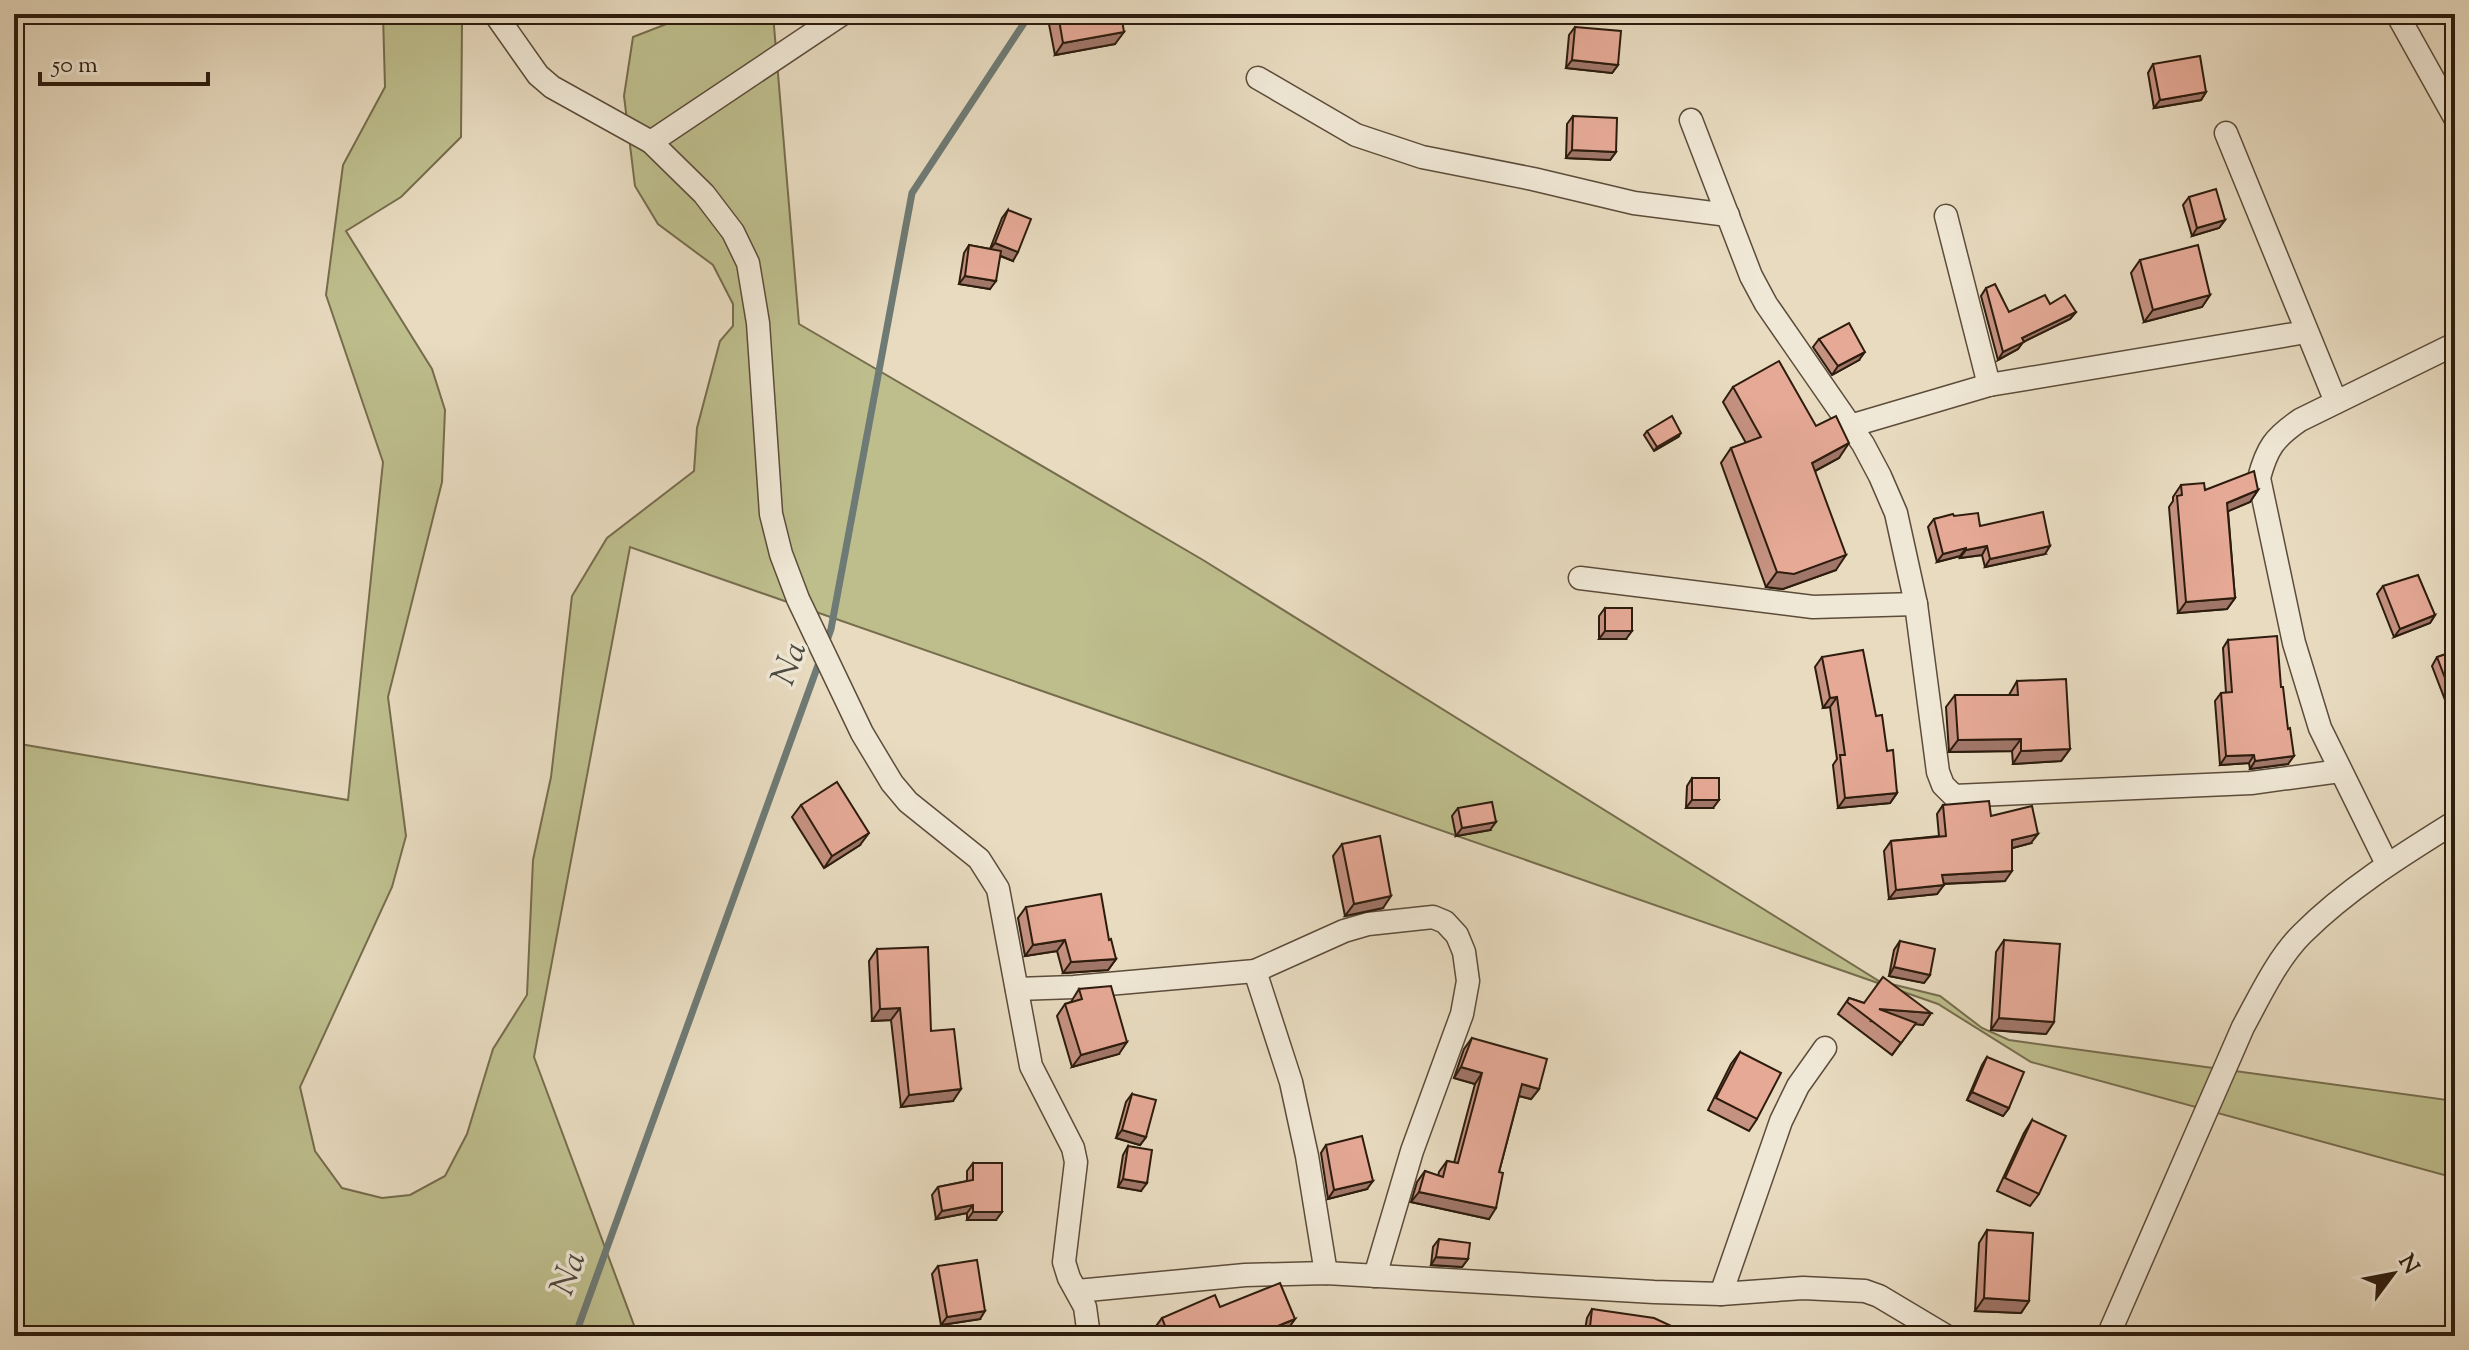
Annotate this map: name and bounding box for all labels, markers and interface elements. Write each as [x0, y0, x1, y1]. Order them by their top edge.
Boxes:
scale bar [40, 36, 208, 86]
text: 50 m [50, 49, 98, 83]
water label: Na [761, 635, 821, 693]
north arrow [2353, 1234, 2433, 1314]
water label: Na [540, 1245, 600, 1303]
text: N [2389, 1249, 2426, 1281]

